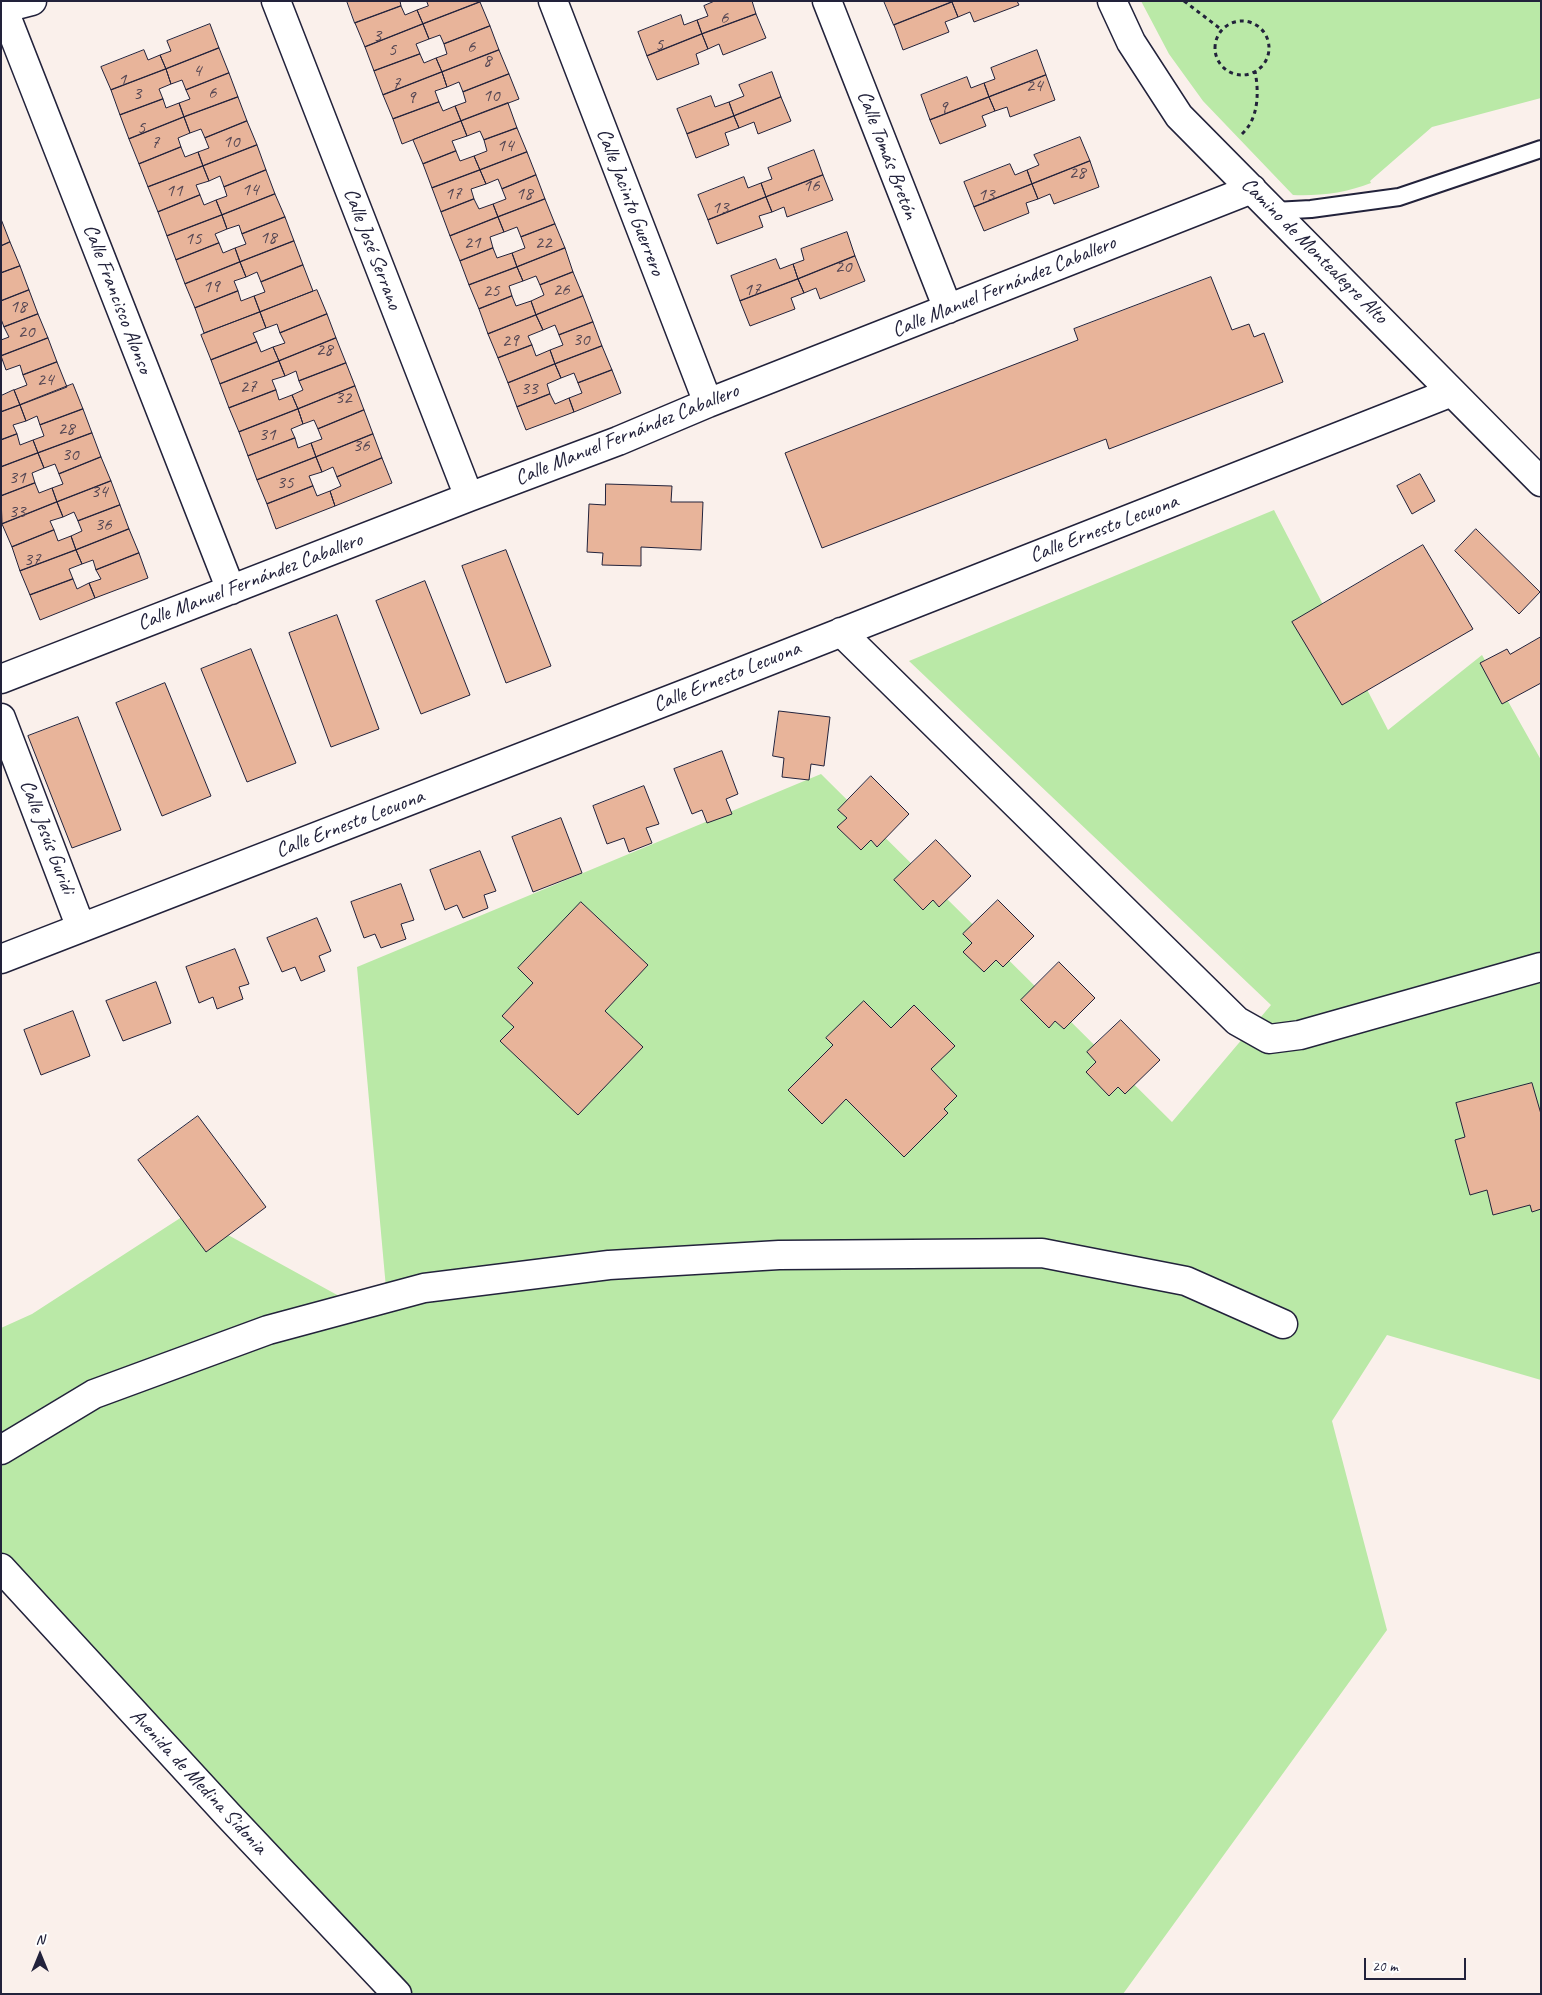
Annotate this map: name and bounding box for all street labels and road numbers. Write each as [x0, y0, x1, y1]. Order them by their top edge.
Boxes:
street label: Calle Tomás Bretón [851, 87, 923, 223]
street label: Calle Jacinto Guerrero [590, 125, 670, 279]
street label: Camino de Montealegre Alto [1235, 172, 1393, 330]
street label: Calle José Serrano [337, 185, 407, 313]
street label: Calle Francisco Alonso [77, 221, 157, 377]
street label: Calle Manuel Fernández Caballero [888, 231, 1120, 343]
street label: Calle Manuel Fernández Caballero [511, 379, 743, 491]
street label: Calle Ernesto Lecuona [1026, 489, 1182, 569]
street label: Calle Manuel Fernández Caballero [134, 527, 366, 637]
street label: Calle Ernesto Lecuona [650, 636, 804, 718]
street label: Calle Jesús Guridi [14, 776, 80, 898]
street label: Calle Ernesto Lecuona [272, 784, 428, 864]
street label: Avenida de Medina Sidonia [124, 1704, 272, 1860]

